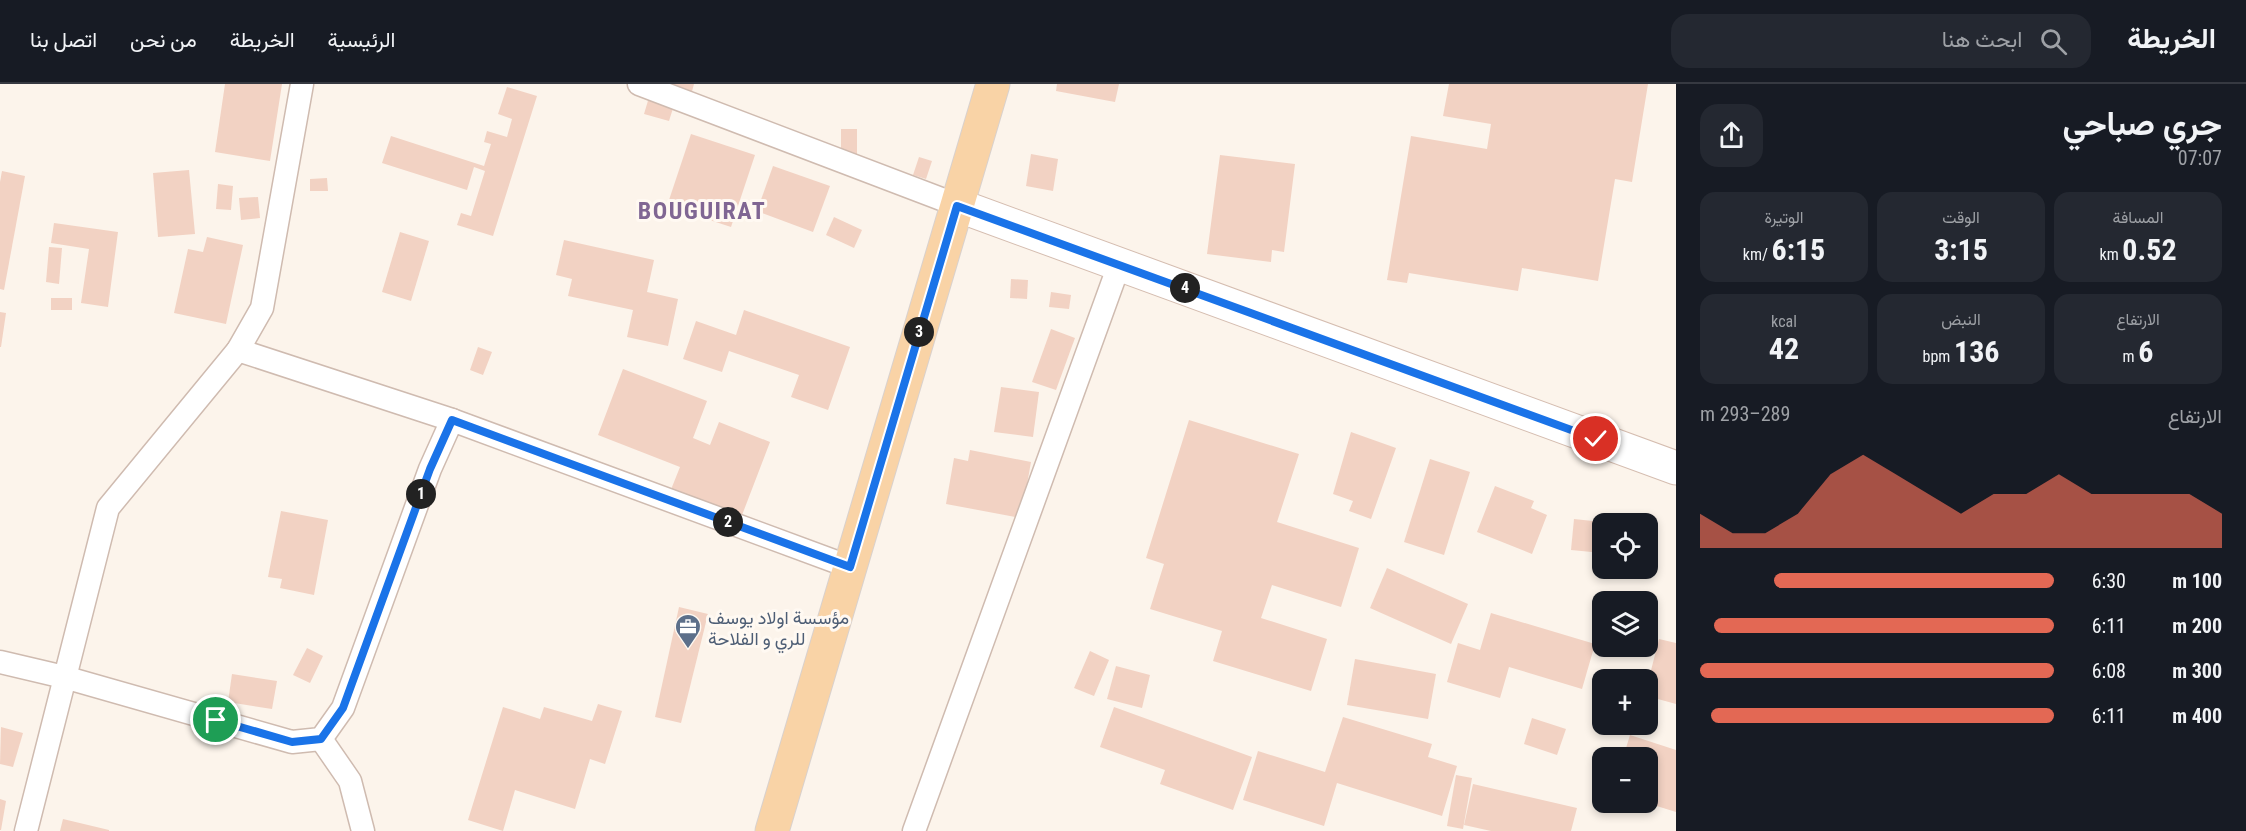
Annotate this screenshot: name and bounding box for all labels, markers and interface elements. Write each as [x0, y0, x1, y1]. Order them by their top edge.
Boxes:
search box [1671, 14, 2091, 68]
text: الخريطة [2127, 22, 2216, 55]
icon: search [2037, 25, 2070, 58]
text: ابحث هنا [1942, 27, 2022, 52]
text: اتصل بنا [30, 28, 97, 52]
text: من نحن [130, 28, 197, 52]
text: الخريطة [230, 28, 295, 52]
text: الرئيسية [328, 28, 396, 52]
button: share [1700, 104, 1763, 167]
text: جري صباحي [2062, 104, 2222, 143]
text: 07:07 [2178, 146, 2222, 170]
district label: BOUGUIRAT [638, 197, 766, 225]
text: الوتيرة [1764, 208, 1804, 227]
text: الوقت [1942, 208, 1980, 227]
text: المسافة [2113, 208, 2163, 227]
text: 6:15 [1772, 232, 1825, 267]
text: 3:15 [1934, 232, 1988, 267]
text: 0.52 [2122, 232, 2177, 267]
text: /km [1743, 245, 1772, 264]
text: km [2099, 245, 2122, 264]
pin: 4 [1170, 273, 1200, 303]
text: 4 [1181, 278, 1189, 297]
text: النبض [1941, 310, 1981, 329]
text: الارتفاع [2116, 310, 2160, 329]
text: kcal [1771, 312, 1797, 331]
pin: 3 [904, 317, 934, 347]
text: 3 [915, 322, 923, 341]
text: 42 [1769, 331, 1799, 366]
text: 136 [1954, 334, 1999, 369]
text: 6 [2138, 334, 2153, 369]
text: bpm [1923, 347, 1954, 366]
text: m [2123, 347, 2138, 366]
text: 289–293 m [1700, 402, 1790, 426]
text: الارتفاع [2168, 404, 2222, 428]
pin [1570, 413, 1621, 464]
icon: check [1579, 422, 1612, 455]
pin: 1 [406, 479, 436, 509]
text: 1 [417, 484, 425, 503]
pin: 2 [713, 507, 743, 537]
text: 2 [724, 512, 732, 531]
map controls [1592, 513, 1658, 813]
button: locate [1592, 513, 1658, 579]
text: 6:30 [2092, 569, 2126, 593]
text: 100 m [2172, 569, 2222, 593]
button: layers [1592, 591, 1658, 657]
place label: مؤسسة اولاد يوسف للري و الفلاحة [708, 607, 849, 654]
office icon: مؤسسة اولاد يوسف للري و الفلاحة [673, 612, 703, 650]
text: 6:11 [2092, 614, 2126, 638]
text: 200 m [2172, 614, 2222, 638]
text: 6:08 [2092, 659, 2126, 683]
text: 300 m [2172, 659, 2222, 683]
button: + [1592, 669, 1658, 735]
pin [190, 694, 241, 745]
icon: arrive [199, 703, 232, 736]
text: 6:11 [2092, 704, 2126, 728]
text: 400 m [2172, 704, 2222, 728]
button: − [1592, 747, 1658, 813]

